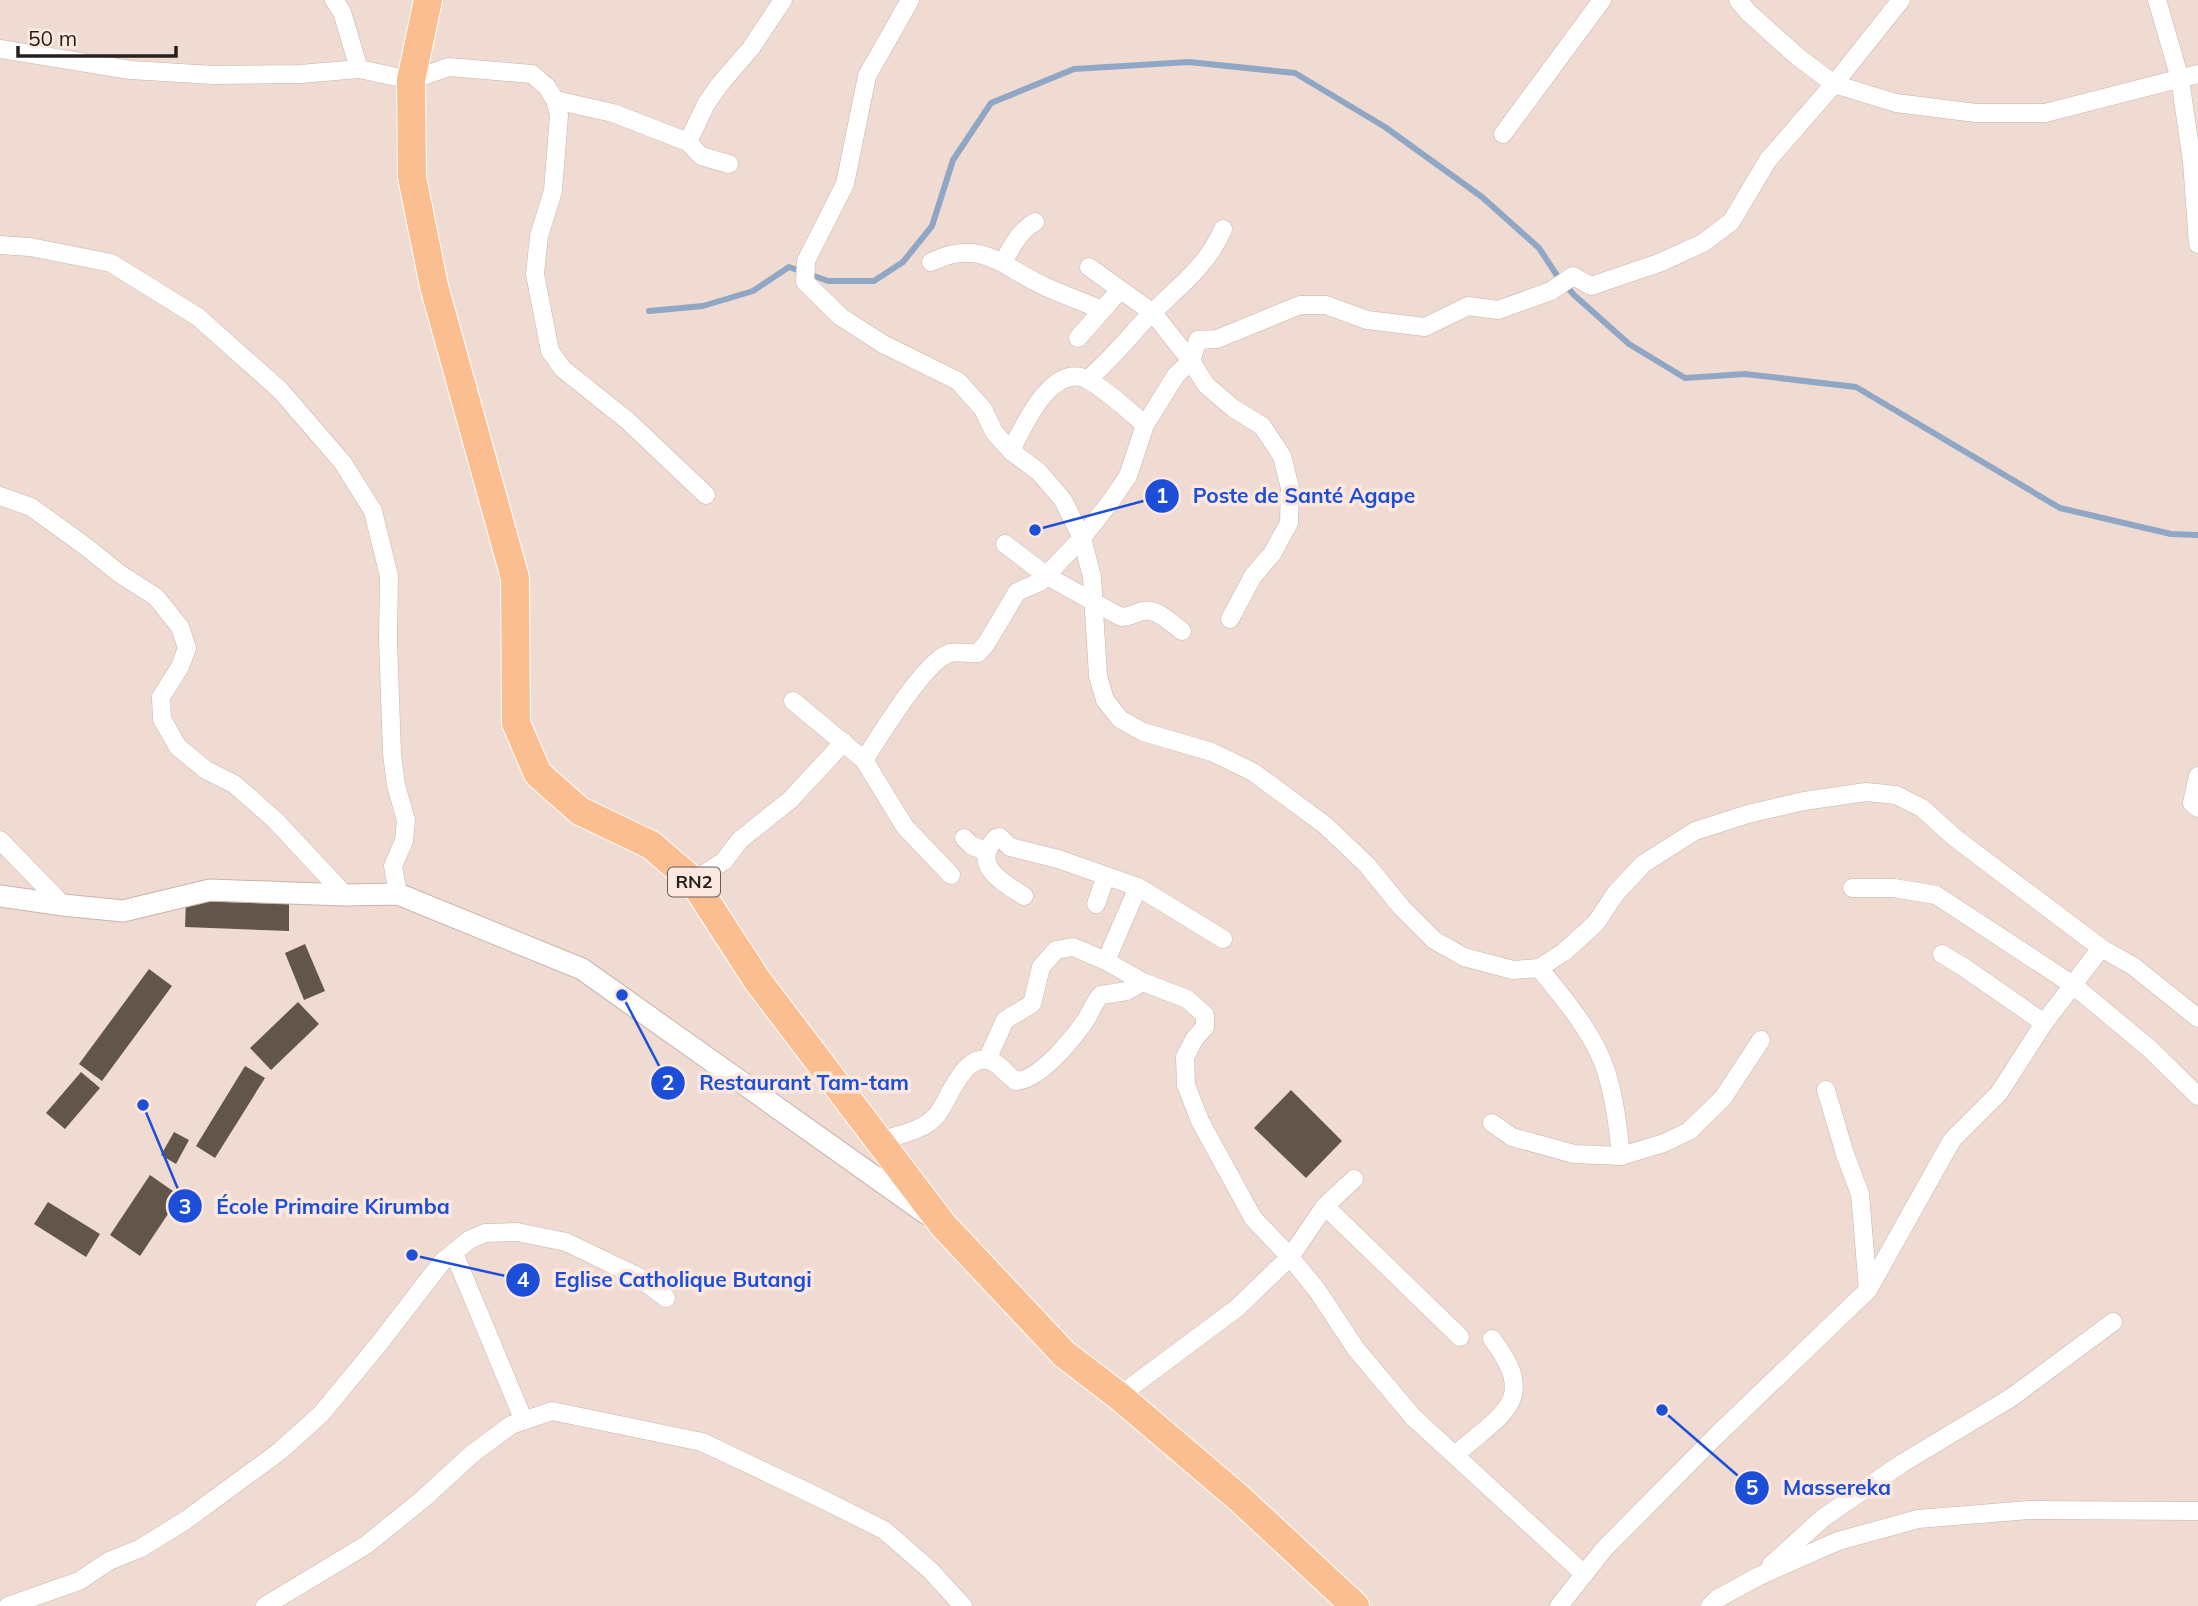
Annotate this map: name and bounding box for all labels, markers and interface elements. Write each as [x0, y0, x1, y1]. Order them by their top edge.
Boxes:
scale bar [18, 14, 175, 58]
text: 50 m [28, 25, 77, 51]
callout: Poste de Santé Agape [1144, 475, 1429, 517]
text: 1 [1156, 482, 1168, 508]
text: Poste de Santé Agape [1193, 482, 1415, 508]
road number: RN2 [668, 868, 720, 897]
callout: Restaurant Tam-tam [650, 1062, 923, 1104]
text: 2 [662, 1069, 674, 1095]
text: Restaurant Tam-tam [699, 1069, 909, 1095]
callout: École Primaire Kirumba [167, 1185, 464, 1227]
text: 3 [179, 1193, 191, 1219]
text: École Primaire Kirumba [216, 1193, 450, 1219]
callout: Eglise Catholique Butangi [505, 1259, 826, 1301]
text: 4 [517, 1266, 530, 1292]
text: Eglise Catholique Butangi [554, 1266, 812, 1292]
callout: Massereka [1734, 1467, 1905, 1509]
text: 5 [1746, 1474, 1758, 1500]
text: Massereka [1783, 1474, 1891, 1500]

